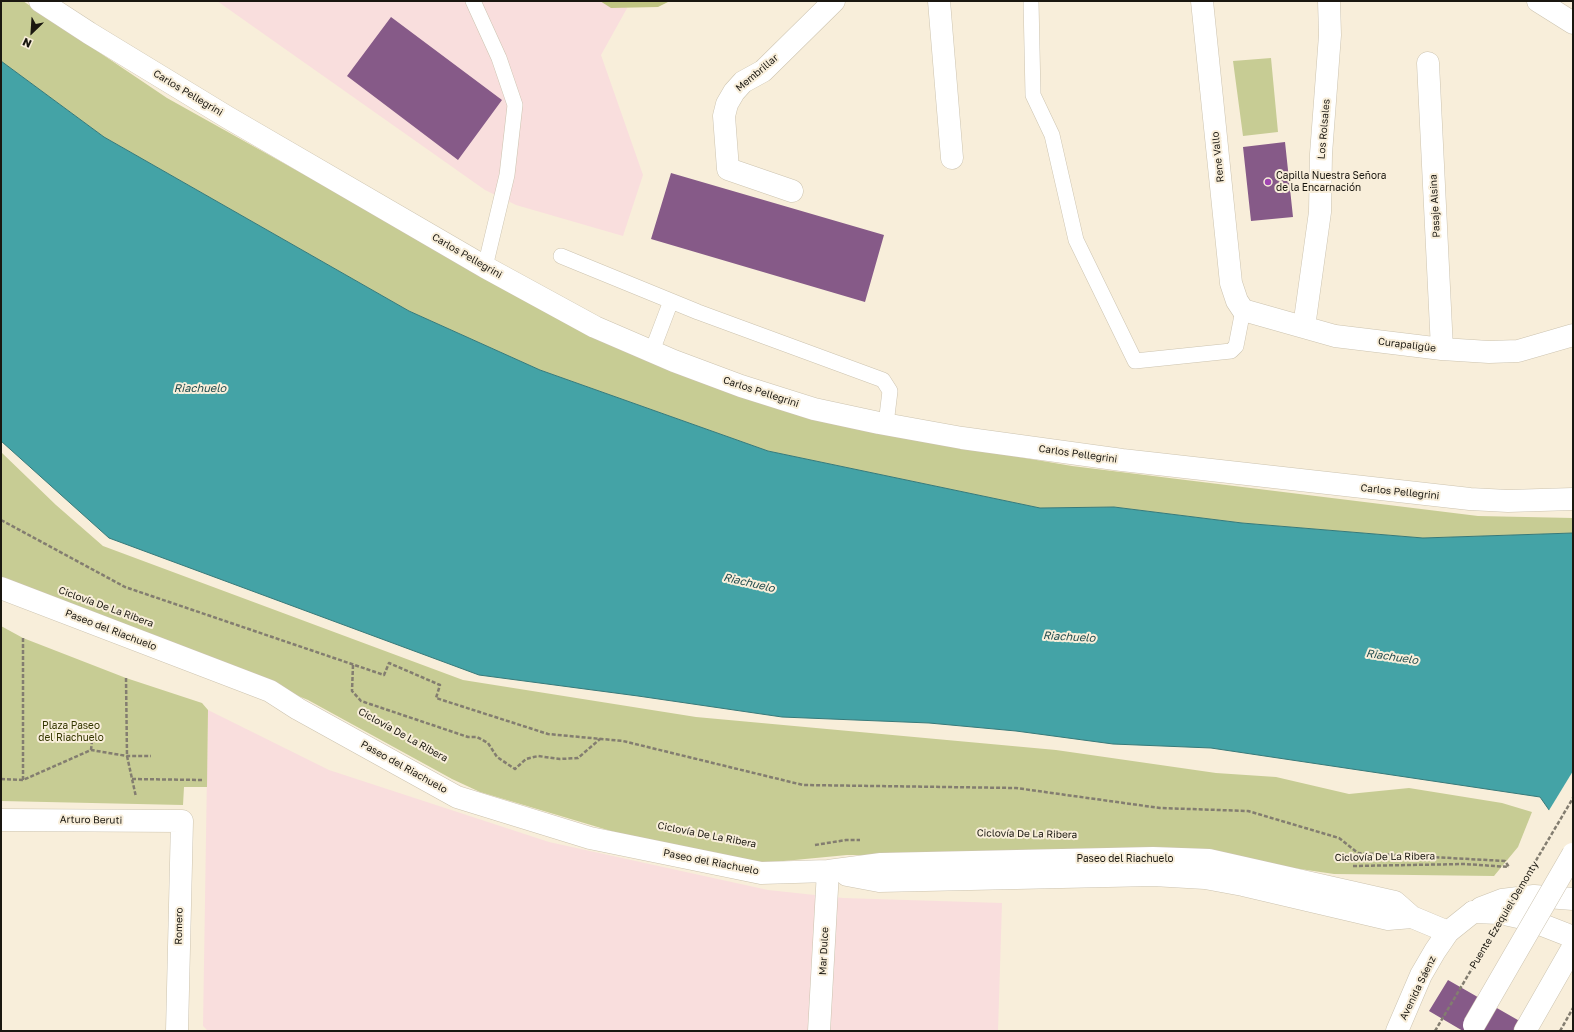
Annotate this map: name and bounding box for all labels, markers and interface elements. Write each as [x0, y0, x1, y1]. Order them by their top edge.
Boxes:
north arrow [12, 12, 52, 52]
text: N [20, 36, 33, 51]
street label: Membrillar [733, 52, 781, 94]
street label: Carlos Pellegrini [151, 67, 225, 119]
street label: Los Rolsales [1315, 98, 1333, 160]
street label: Rene Vallo [1209, 131, 1227, 183]
place label: Capilla Nuestra Señora de la Encarnación [1276, 170, 1386, 194]
street label: Pasaje Alsina [1427, 174, 1443, 238]
marker: Capilla Nuestra Señora de la Encarnación [1263, 177, 1273, 187]
street label: Carlos Pellegrini [430, 231, 504, 281]
street label: Curapaligüe [1377, 336, 1437, 354]
street label: Carlos Pellegrini [722, 374, 800, 410]
water label: Riachuelo [174, 382, 226, 396]
street label: Carlos Pellegrini [1038, 443, 1118, 465]
street label: Carlos Pellegrini [1360, 482, 1440, 502]
water label: Riachuelo [722, 571, 776, 595]
street label: Ciclovía De La Ribera [57, 584, 155, 630]
street label: Paseo del Riachuelo [64, 607, 158, 653]
water label: Riachuelo [1042, 629, 1096, 645]
water label: Riachuelo [1365, 647, 1419, 667]
street label: Ciclovía De La Ribera [356, 705, 450, 765]
park label: Plaza Paseo del Riachuelo [38, 720, 104, 744]
street label: Paseo del Riachuelo [359, 738, 449, 796]
street label: Arturo Beruti [60, 813, 122, 827]
street label: Ciclovía De La Ribera [657, 820, 757, 850]
street label: Ciclovía De La Ribera [977, 827, 1077, 841]
street label: Paseo del Riachuelo [662, 847, 760, 877]
street label: Ciclovía De La Ribera [1335, 850, 1435, 864]
street label: Paseo del Riachuelo [1076, 853, 1174, 865]
street label: Puente Ezequiel Demonty [1467, 859, 1541, 971]
street label: Romero [173, 907, 185, 945]
street label: Mar Dulce [817, 927, 831, 975]
street label: Avenida Sáenz [1397, 954, 1439, 1022]

